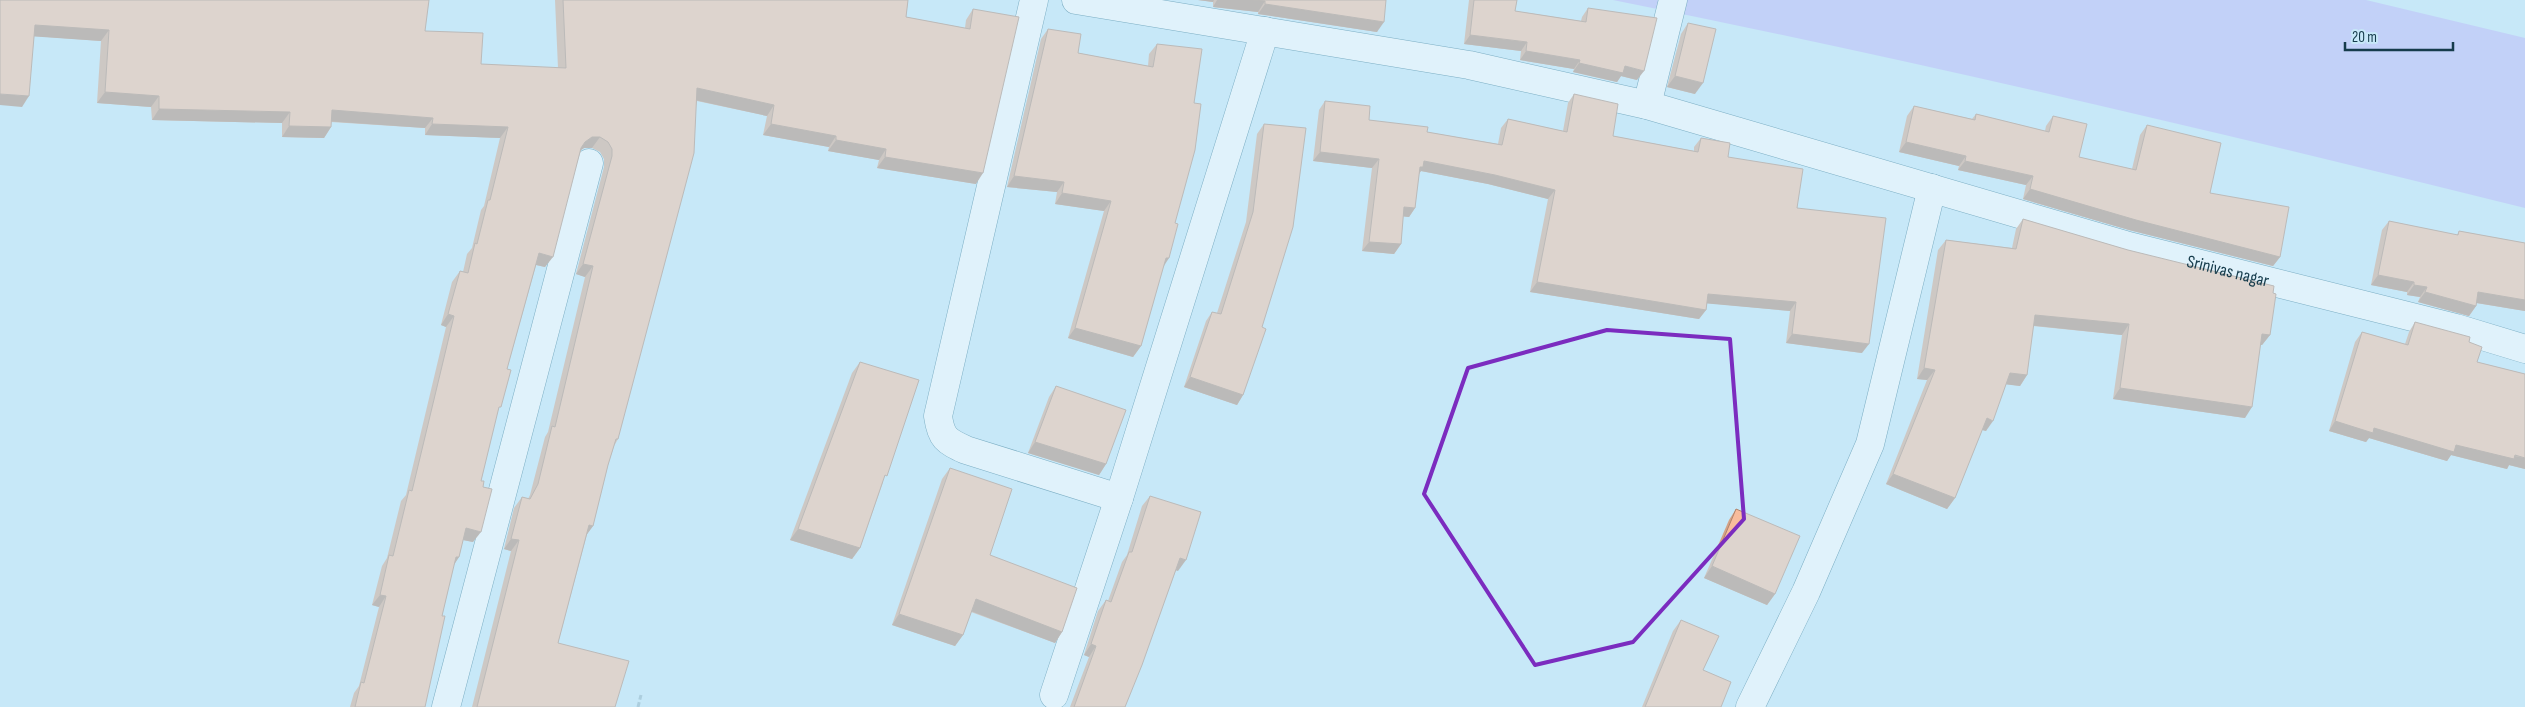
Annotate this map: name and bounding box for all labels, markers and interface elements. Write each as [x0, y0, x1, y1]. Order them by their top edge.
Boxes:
scale bar [2345, 20, 2452, 52]
text: 20 m [2352, 28, 2377, 47]
street label: Srinivas nagar [2185, 250, 2271, 291]

